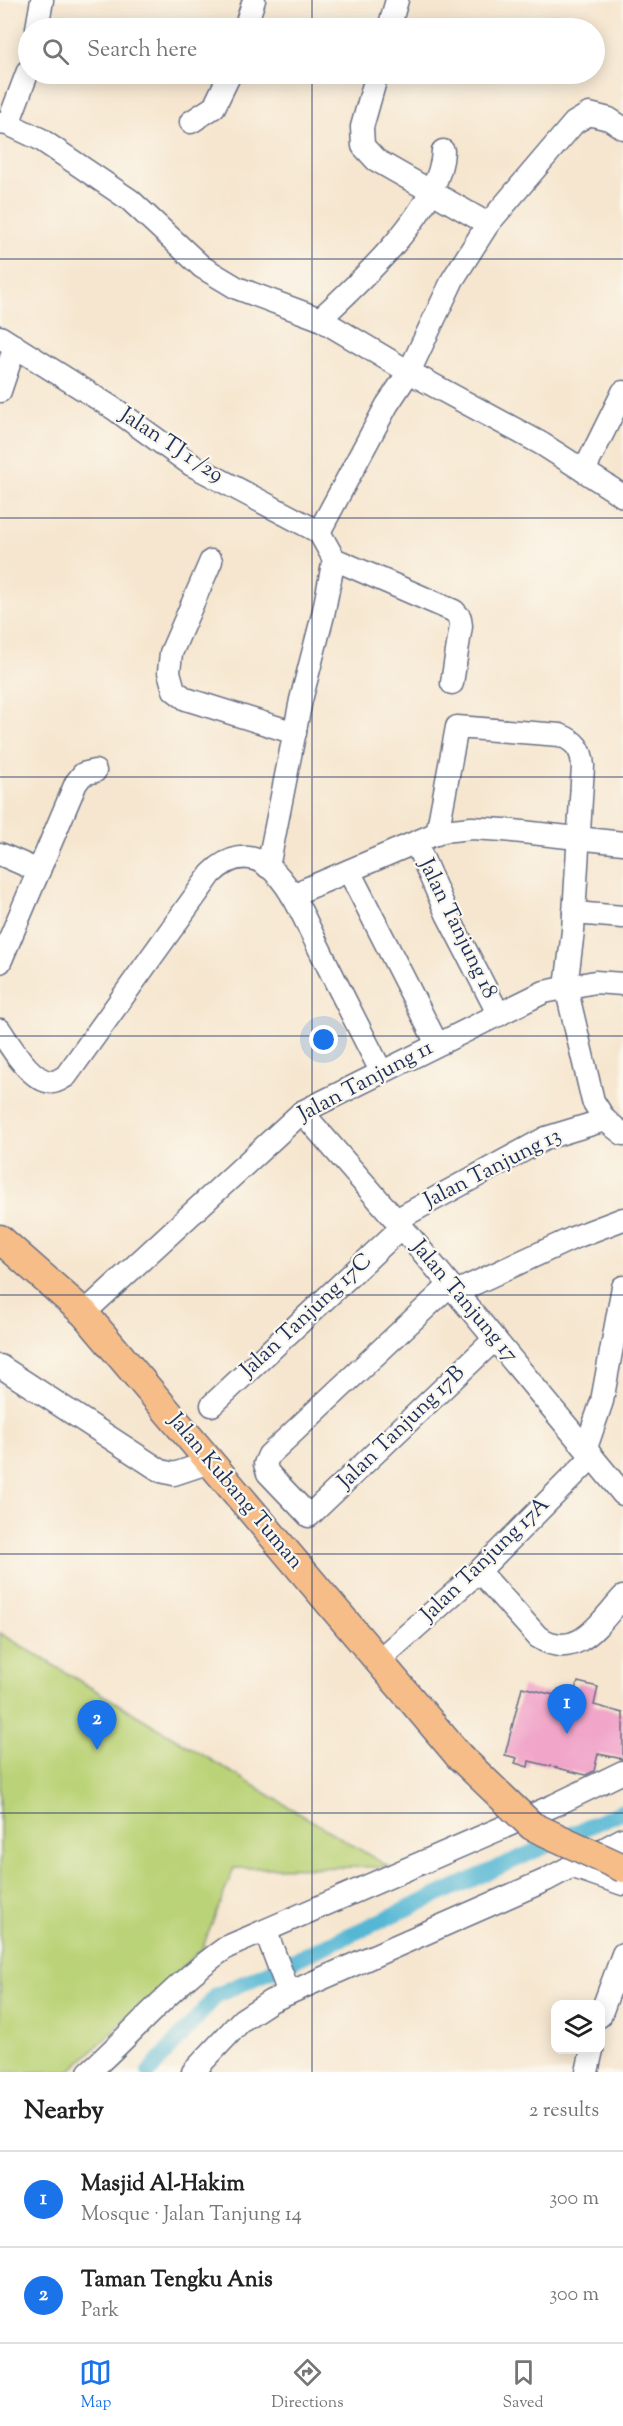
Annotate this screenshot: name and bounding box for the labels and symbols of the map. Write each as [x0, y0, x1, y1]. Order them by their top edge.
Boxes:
street label: Jalan TJ 1 /29 [112, 400, 229, 492]
street label: Jalan Tanjung 18 [409, 853, 505, 1004]
your location [309, 1025, 338, 1054]
street label: Jalan Tanjung 11 [292, 1033, 440, 1132]
street label: Jalan Tanjung 13 [418, 1121, 567, 1218]
street label: Jalan Tanjung 17 [402, 1233, 525, 1371]
street label: Jalan Tanjung 17C [233, 1246, 380, 1386]
street label: Jalan Tanjung 17B [330, 1359, 473, 1498]
street label: Jalan Kubang Tuman [159, 1406, 310, 1577]
street label: Jalan Tanjung 17A [414, 1490, 558, 1631]
pin: 1 [548, 1684, 586, 1734]
pin: 2 [78, 1700, 116, 1750]

